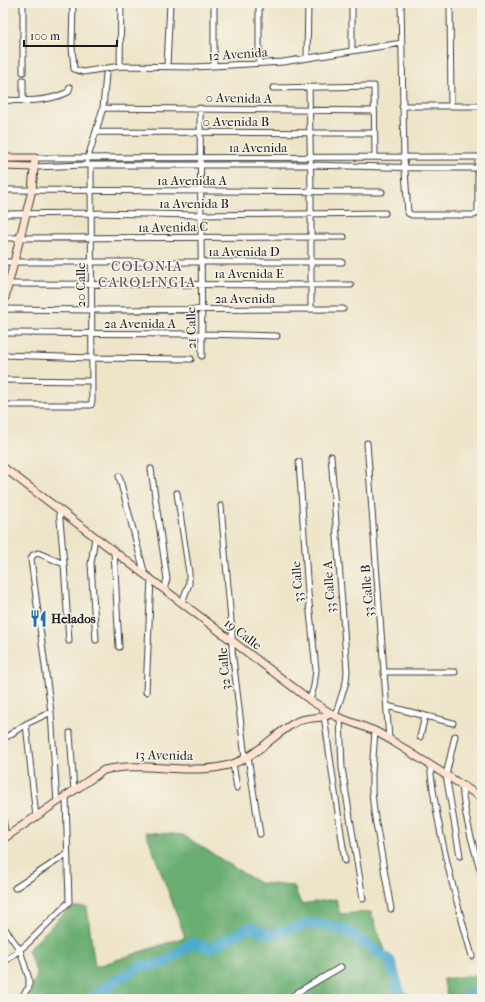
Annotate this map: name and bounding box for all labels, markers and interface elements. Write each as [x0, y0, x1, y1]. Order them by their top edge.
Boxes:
scale bar [24, 22, 117, 48]
text: 100 m [30, 29, 60, 43]
street label: 12 Avenida [208, 44, 269, 64]
street label: 0 Avenida A [206, 90, 273, 106]
street label: 0 Avenida B [203, 114, 269, 129]
street label: 1a Avenida [229, 140, 288, 155]
street label: 1a Avenida A [157, 173, 228, 188]
street label: 1a Avenida B [159, 196, 229, 211]
street label: 1a Avenida C [138, 219, 208, 235]
street label: 1a Avenida D [208, 244, 280, 259]
district label: COLONIA CAROLINGIA [98, 258, 196, 291]
street label: 20 Calle [73, 262, 88, 307]
street label: 1a Avenida E [214, 266, 284, 281]
street label: 2a Avenida [215, 291, 276, 306]
street label: 21 Calle [183, 306, 199, 349]
street label: 2a Avenida A [104, 316, 177, 331]
street label: 33 Calle A [320, 559, 338, 614]
street label: 33 Calle [288, 560, 306, 603]
street label: 33 Calle B [358, 564, 376, 618]
restaurant icon: Helados [28, 608, 48, 628]
place label: Helados [51, 611, 96, 626]
street label: 19 Calle [221, 615, 265, 653]
street label: 32 Calle [215, 646, 233, 691]
street label: 13 Avenida [135, 747, 194, 763]

